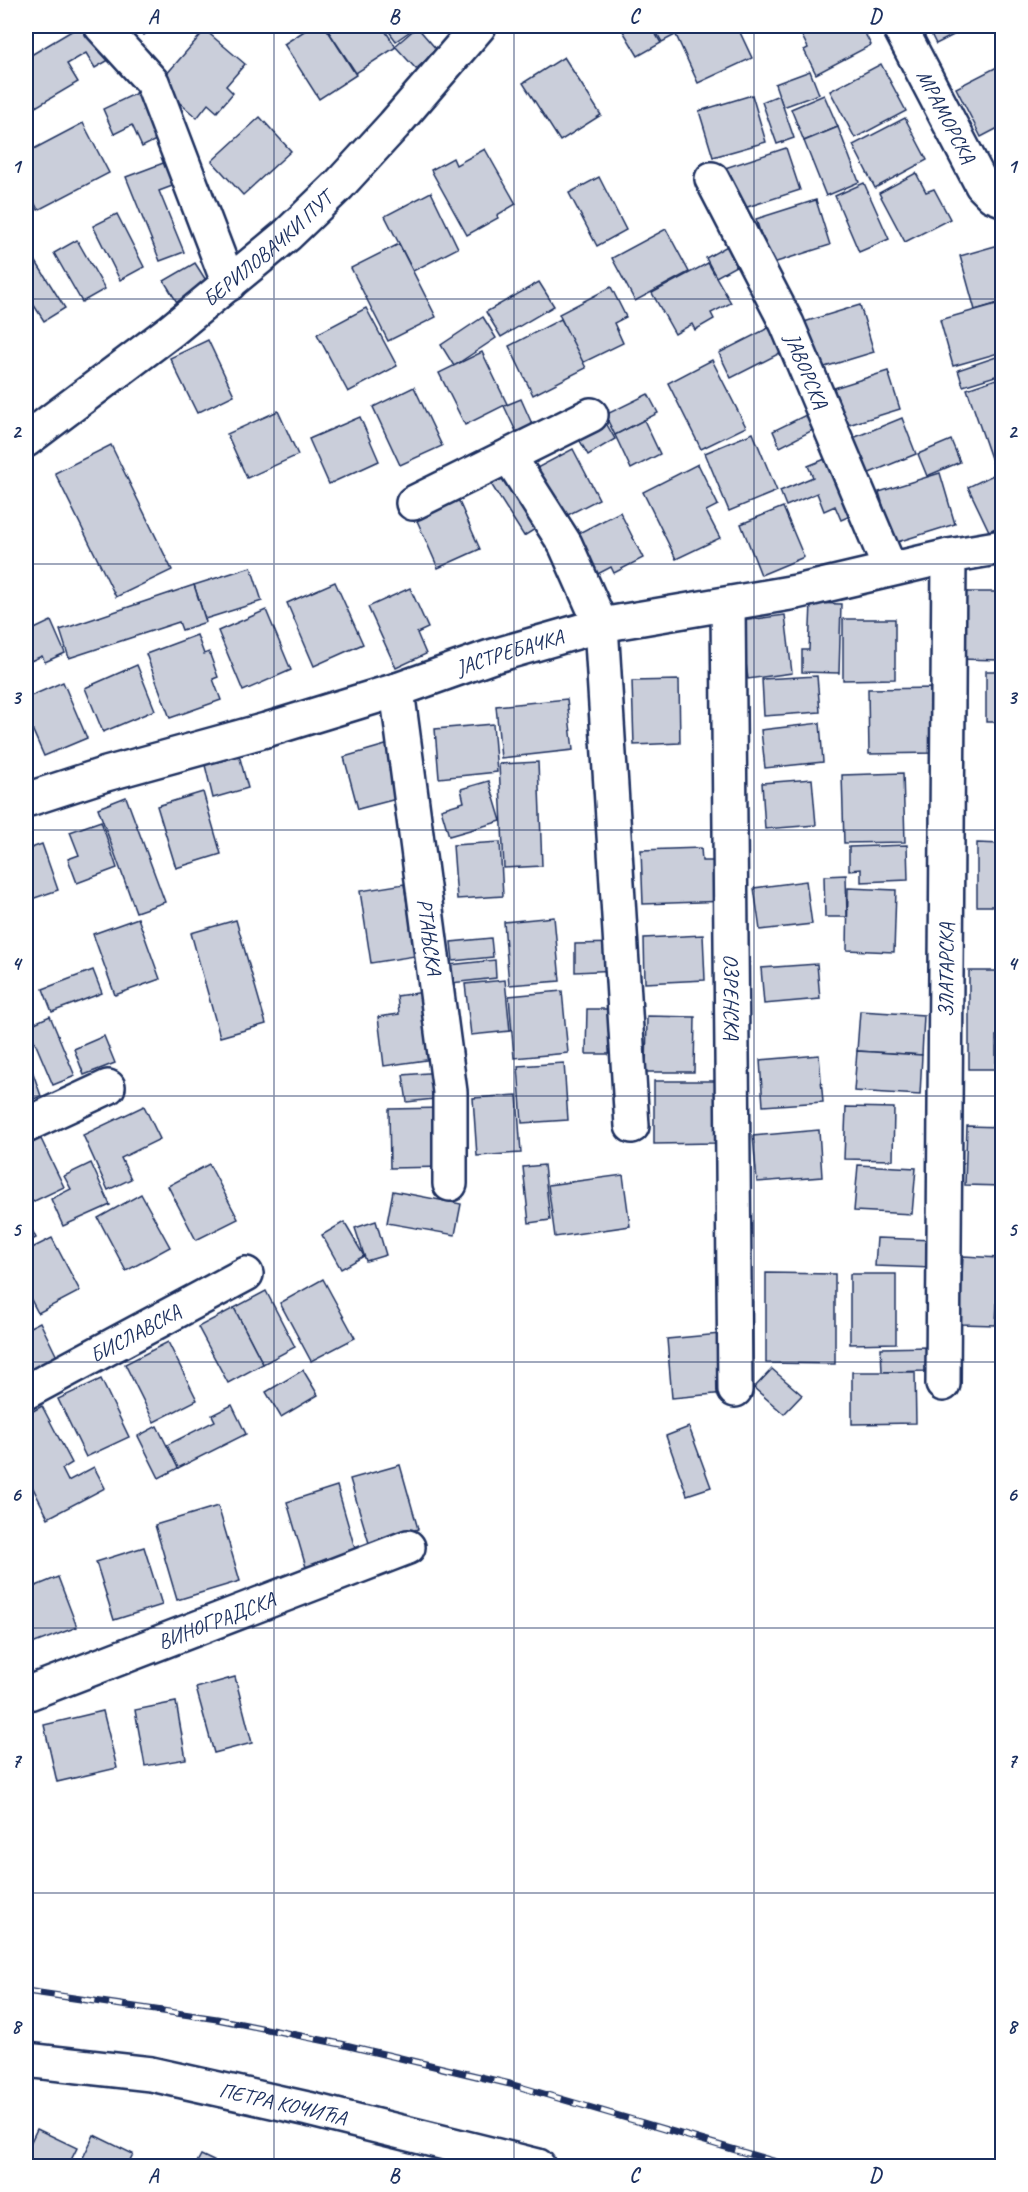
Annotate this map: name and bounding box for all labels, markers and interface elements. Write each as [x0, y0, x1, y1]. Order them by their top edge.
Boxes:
text: A [148, 4, 160, 29]
text: B [389, 4, 401, 29]
text: C [629, 4, 641, 29]
text: D [869, 4, 883, 29]
street label: МРАМОРСКА [911, 65, 982, 168]
text: 1 [12, 154, 23, 179]
text: 1 [1008, 154, 1019, 179]
street label: БЕРИЛОВАЧКИ ПУТ [198, 182, 341, 312]
street label: ЈАВОРСКА [779, 328, 834, 413]
text: 2 [12, 419, 23, 444]
text: 2 [1008, 419, 1019, 444]
street label: ЈАСТРЕБАЧКА [452, 623, 568, 681]
text: 3 [12, 685, 23, 710]
text: 3 [1008, 685, 1019, 710]
street label: РТАЊСКА [412, 897, 448, 978]
street label: ЗЛАТАРСКА [933, 922, 959, 1018]
text: 4 [12, 951, 24, 976]
text: 4 [1008, 951, 1020, 976]
street label: ОЗРЕНСКА [718, 954, 745, 1041]
text: 5 [12, 1217, 23, 1242]
text: 5 [1008, 1217, 1019, 1242]
street label: БИСЛАВСКА [85, 1298, 186, 1368]
text: 6 [11, 1482, 22, 1507]
text: 6 [1007, 1482, 1018, 1507]
street label: ВИНОГРАДСКА [154, 1586, 280, 1655]
text: 7 [12, 1748, 23, 1773]
text: 7 [1008, 1748, 1019, 1773]
text: 8 [12, 2014, 24, 2039]
text: 8 [1008, 2014, 1020, 2039]
street label: ПЕТРА КОЧИЋА [217, 2077, 351, 2131]
text: A [148, 2163, 160, 2188]
text: B [389, 2163, 401, 2188]
text: C [629, 2163, 641, 2188]
text: D [869, 2163, 883, 2188]

